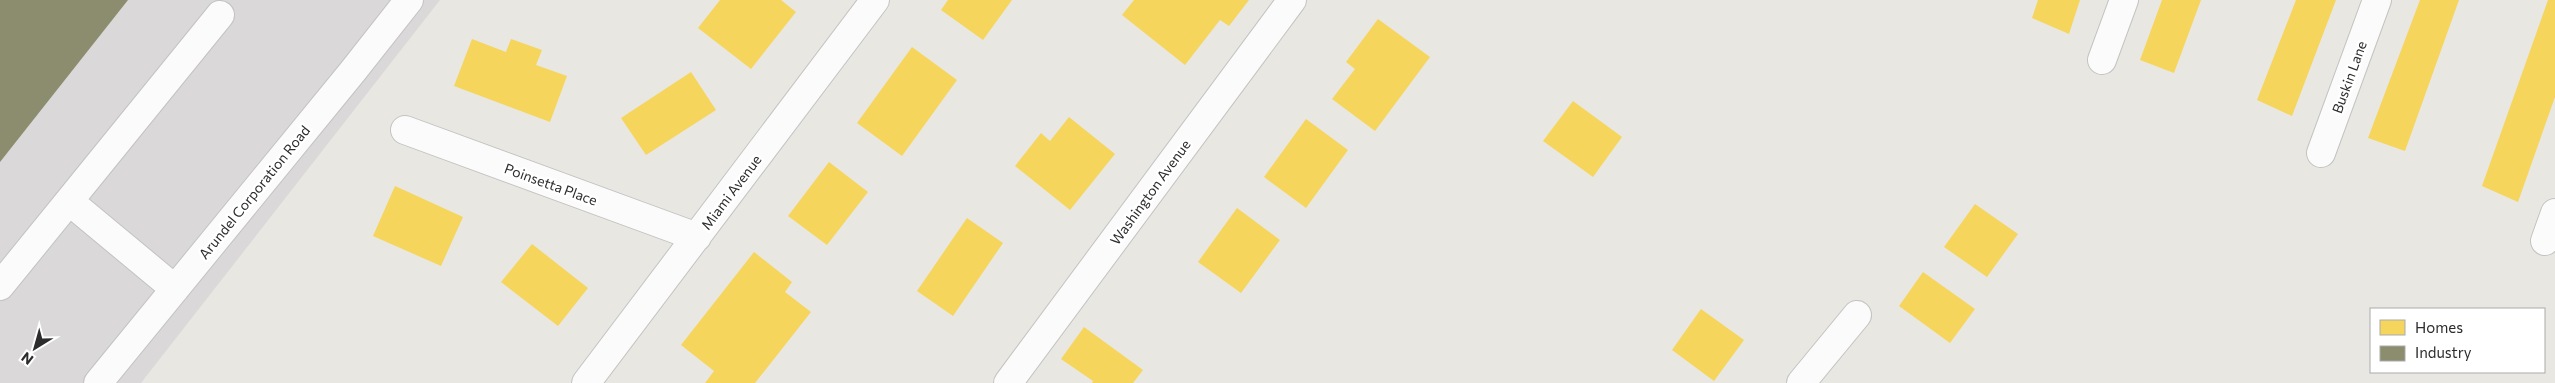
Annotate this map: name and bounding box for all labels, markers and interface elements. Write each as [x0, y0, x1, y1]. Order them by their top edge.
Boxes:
street label: Buskin Lane [2328, 38, 2370, 116]
street label: Arundel Corporation Road [195, 122, 313, 262]
street label: Washington Avenue [1106, 136, 1194, 248]
street label: Miami Avenue [697, 151, 765, 233]
street label: Poinsetta Place [502, 159, 600, 209]
legend [2370, 308, 2545, 373]
text: Homes [2415, 318, 2463, 336]
north arrow [10, 323, 60, 373]
text: Industry [2415, 343, 2472, 361]
text: N [18, 349, 36, 369]

